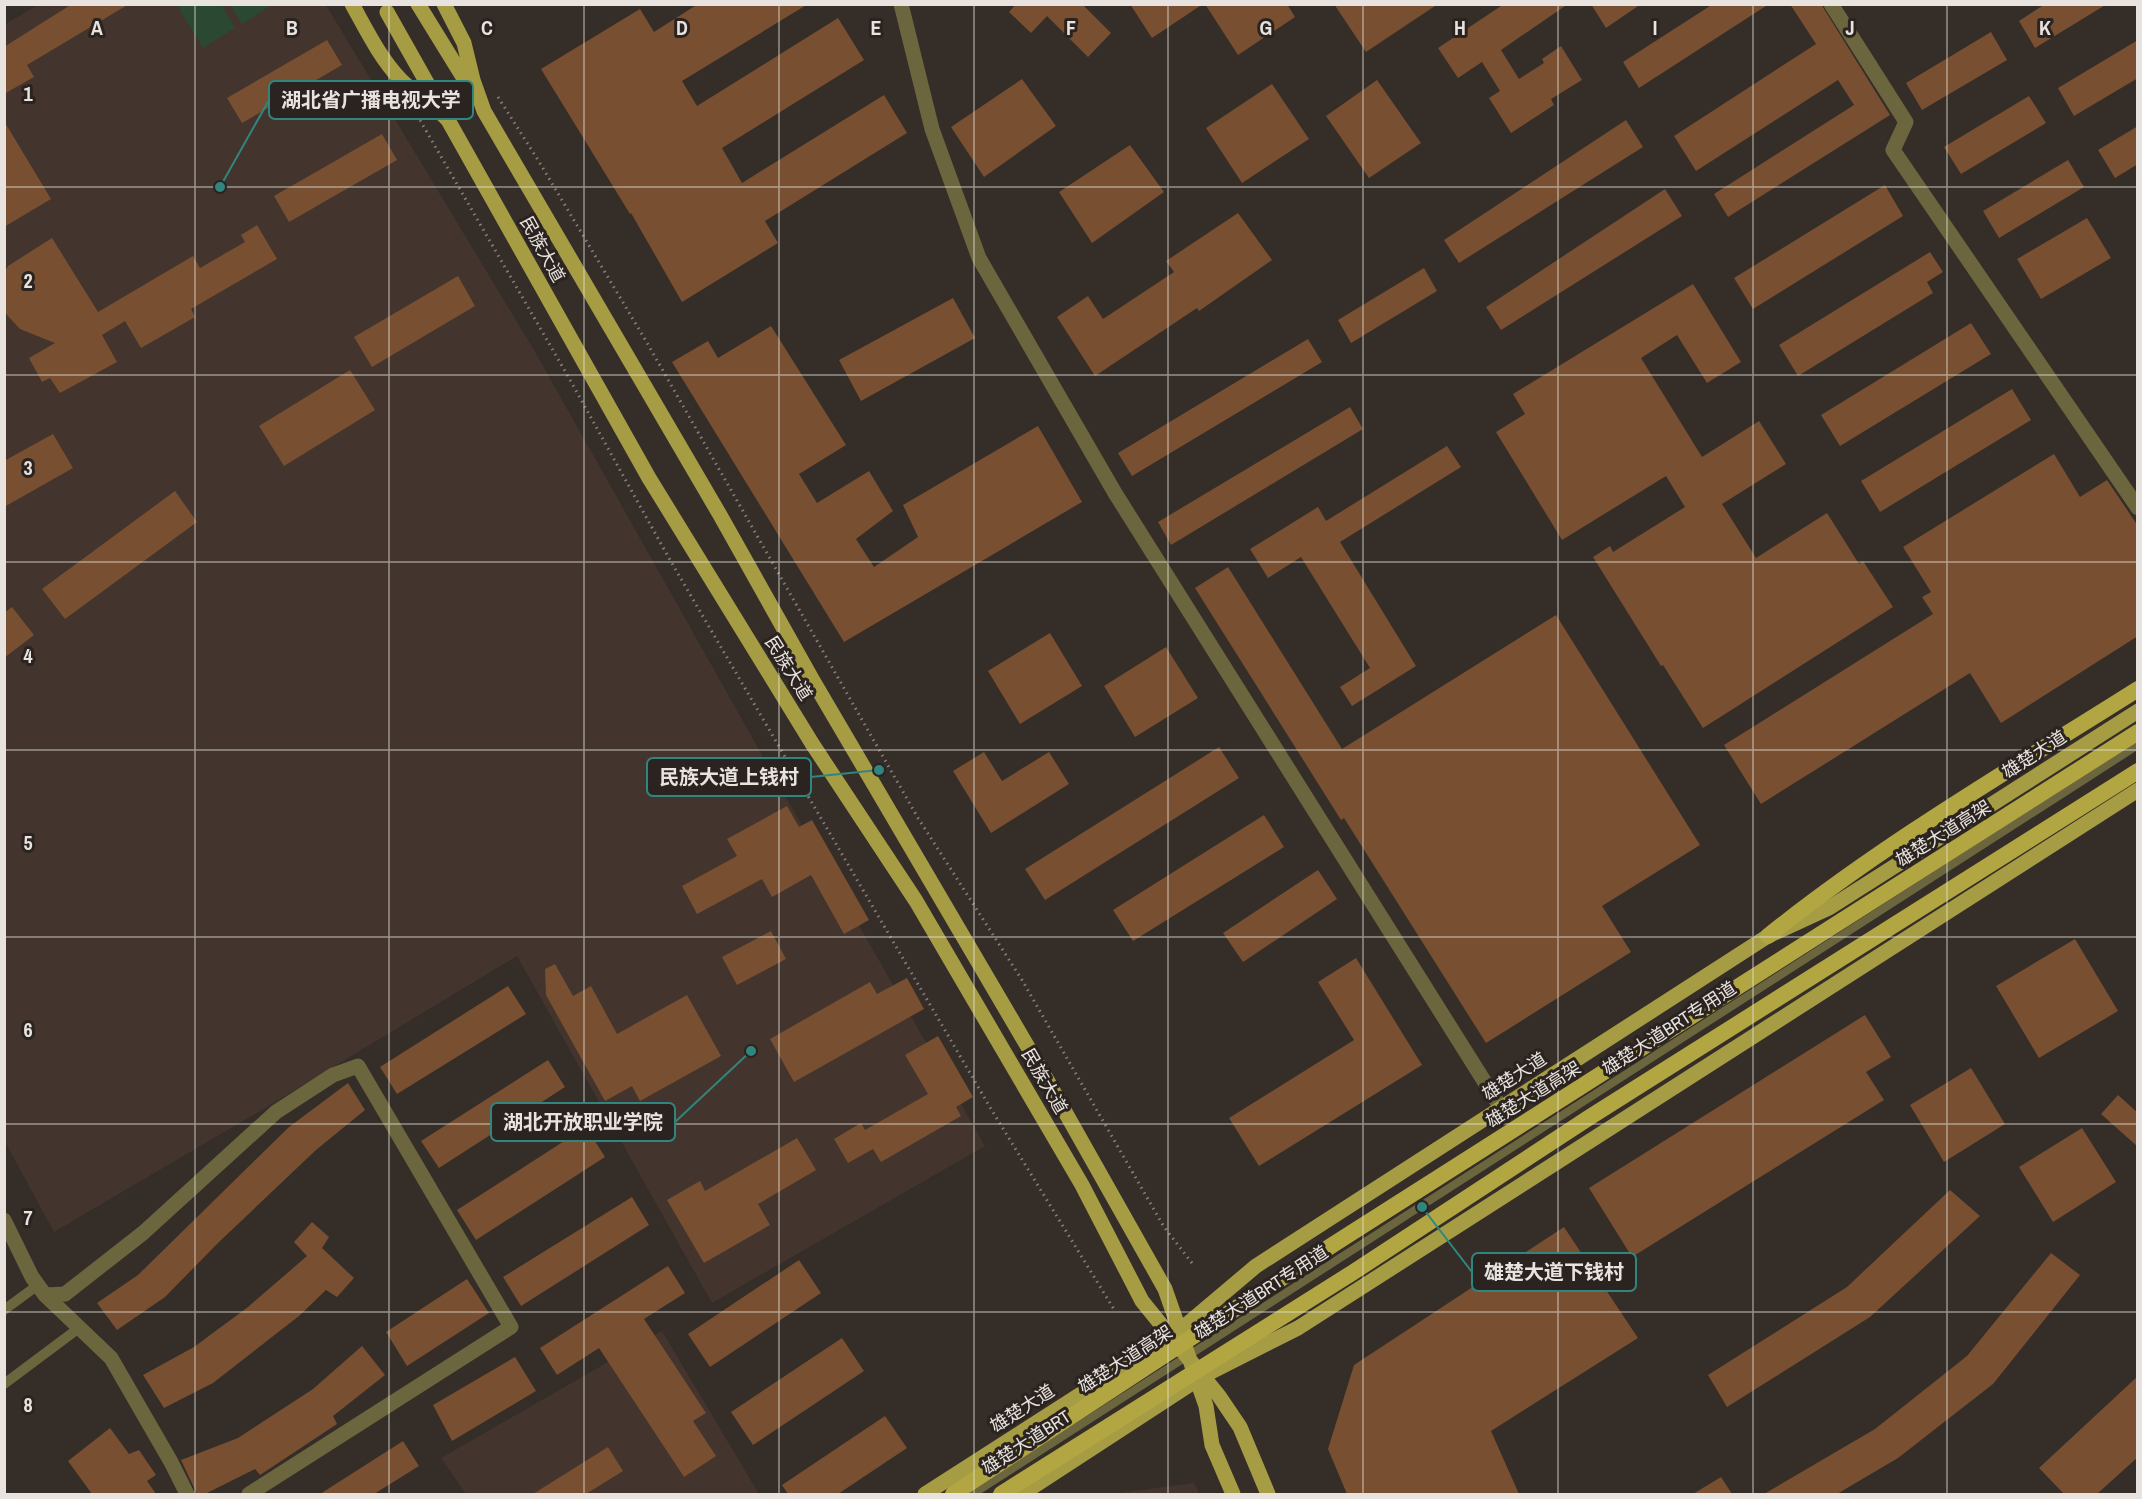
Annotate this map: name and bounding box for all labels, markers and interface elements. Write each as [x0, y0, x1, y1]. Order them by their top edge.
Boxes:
text: A [91, 14, 103, 41]
text: B [286, 14, 298, 41]
text: C [481, 14, 493, 41]
text: D [676, 14, 688, 41]
text: E [871, 14, 882, 41]
text: F [1066, 14, 1076, 41]
text: G [1260, 14, 1272, 41]
text: H [1454, 14, 1466, 41]
text: I [1653, 14, 1657, 41]
text: J [1845, 14, 1855, 41]
text: K [2039, 14, 2051, 41]
text: 1 [23, 80, 33, 107]
callout: 湖北省广播电视大学 [269, 81, 473, 119]
text: 湖北省广播电视大学 [281, 86, 461, 113]
street label: 民族大道 [515, 211, 571, 287]
text: 2 [23, 267, 33, 294]
text: 3 [23, 454, 33, 481]
street label: 民族大道 [759, 631, 819, 705]
text: 4 [23, 642, 33, 669]
street label: 雄楚大道 [1997, 724, 2071, 784]
callout: 民族大道上钱村 [647, 758, 811, 796]
text: 民族大道上钱村 [659, 763, 799, 790]
street label: 雄楚大道高架 [1891, 794, 1995, 872]
text: 5 [23, 829, 33, 856]
street label: 雄楚大道BRT专用道 [1597, 975, 1741, 1081]
text: 6 [23, 1016, 33, 1043]
street label: 民族大道 [1016, 1044, 1074, 1118]
street label: 雄楚大道 [1477, 1046, 1551, 1106]
street label: 雄楚大道高架 [1481, 1055, 1585, 1133]
callout: 湖北开放职业学院 [491, 1103, 675, 1141]
text: 湖北开放职业学院 [503, 1108, 663, 1135]
text: 7 [23, 1204, 33, 1231]
street label: 雄楚大道BRT专用道 [1189, 1239, 1333, 1345]
callout: 雄楚大道下钱村 [1472, 1253, 1636, 1291]
text: 雄楚大道下钱村 [1484, 1258, 1624, 1285]
street label: 雄楚大道高架 [1073, 1319, 1177, 1399]
street label: 雄楚大道 [985, 1378, 1059, 1438]
text: 8 [23, 1391, 33, 1418]
street label: 雄楚大道BRT [977, 1404, 1075, 1480]

